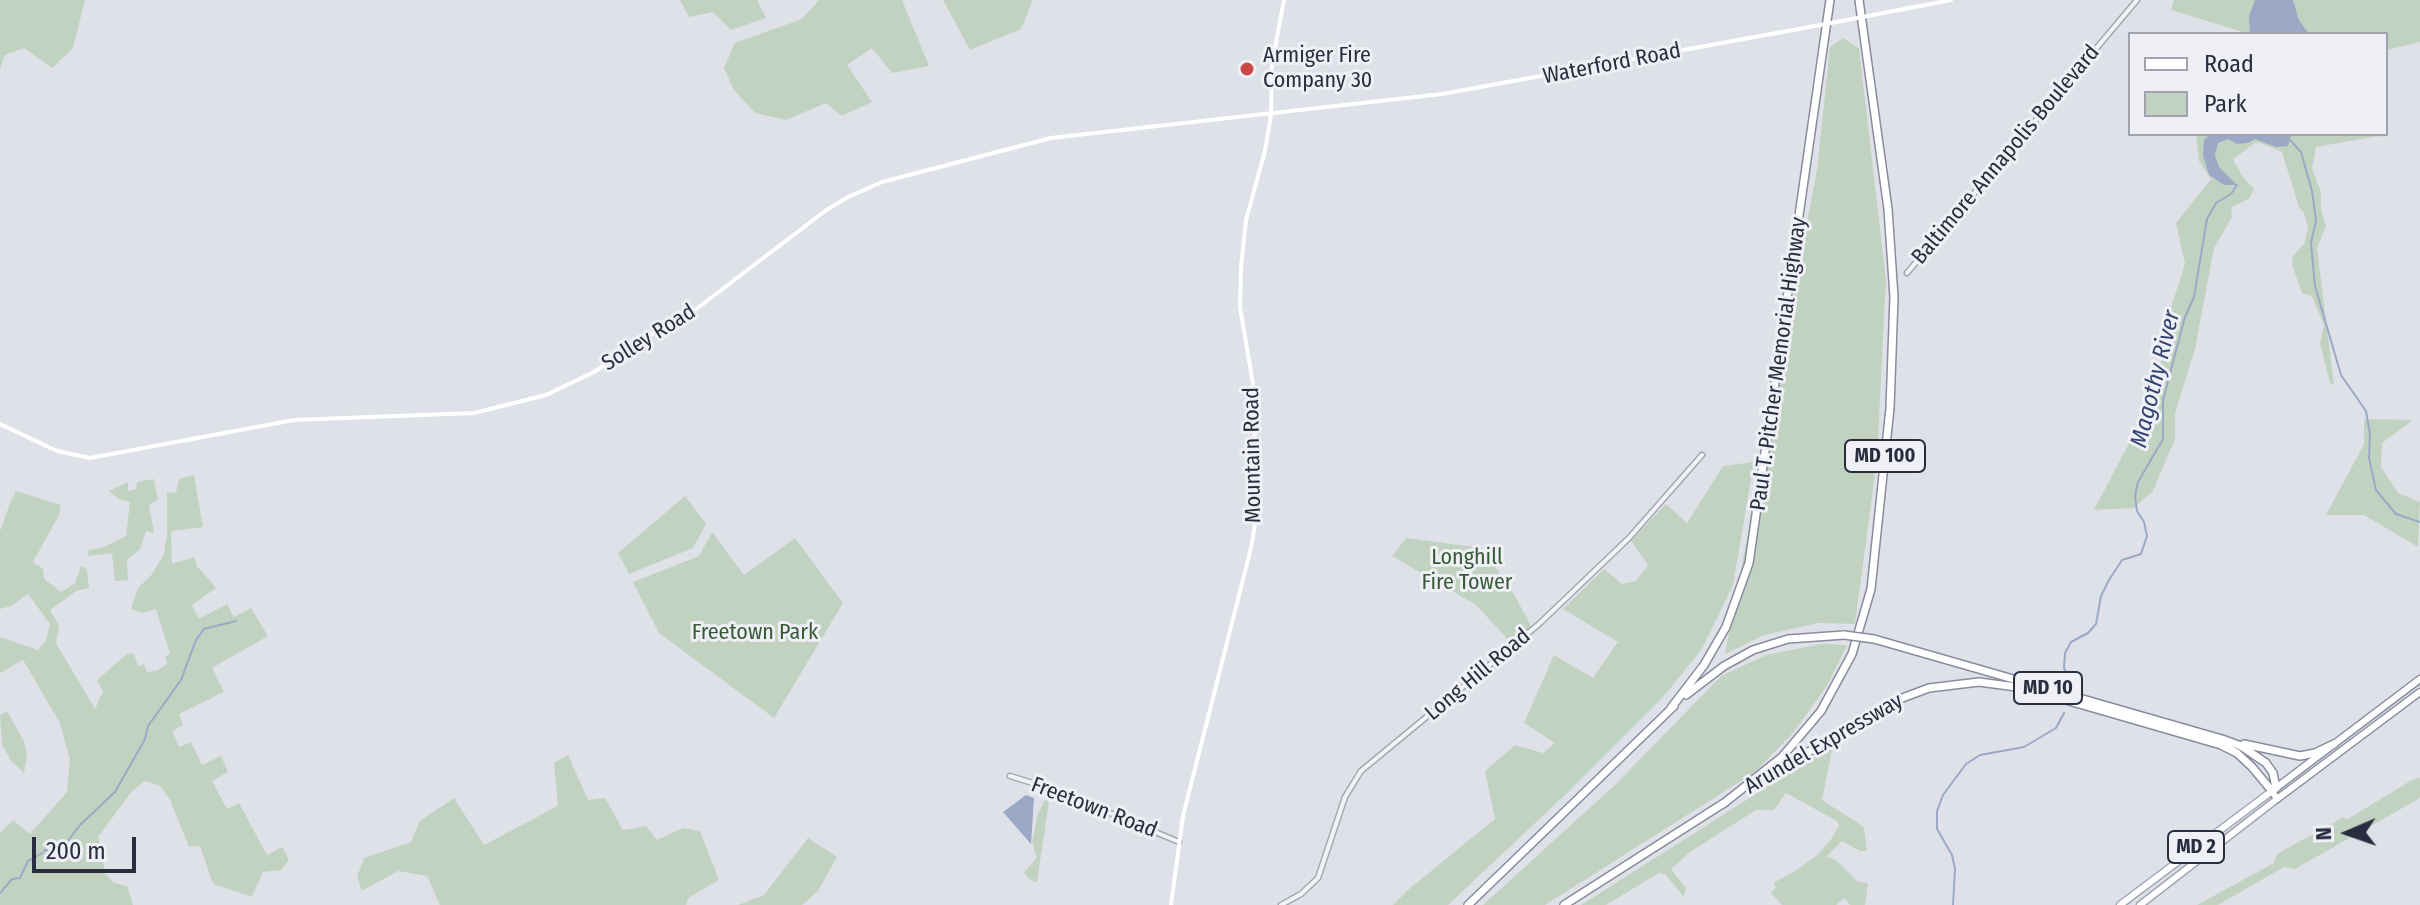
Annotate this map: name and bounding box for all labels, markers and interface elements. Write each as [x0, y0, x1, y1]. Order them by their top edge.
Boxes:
legend [2128, 32, 2388, 136]
street label: Waterford Road [1541, 38, 1683, 90]
street label: Baltimore Annapolis Boulevard [1906, 40, 2106, 270]
place label: Armiger Fire Company 30 [1263, 43, 1372, 94]
text: Road [2204, 50, 2254, 78]
marker: Armiger Fire Company 30 [1238, 60, 1256, 78]
text: Park [2204, 90, 2247, 118]
street label: Paul T. Pitcher Memorial Highway [1745, 216, 1813, 512]
street label: Solley Road [597, 299, 701, 377]
water label: Magothy River [2125, 307, 2187, 451]
street label: Mountain Road [1239, 387, 1267, 523]
road number: MD 100 [1845, 440, 1925, 472]
park label: Longhill Fire Tower [1421, 545, 1513, 596]
park label: Freetown Park [692, 620, 818, 646]
street label: Long Hill Road [1420, 623, 1536, 727]
road number: MD 10 [2014, 672, 2082, 704]
street label: Arundel Expressway [1740, 688, 1908, 800]
street label: Freetown Road [1027, 772, 1161, 844]
north arrow [2308, 793, 2388, 873]
scale bar [36, 821, 140, 871]
text: N [2310, 827, 2337, 841]
road number: MD 2 [2168, 831, 2224, 863]
text: 200 m [46, 837, 106, 865]

